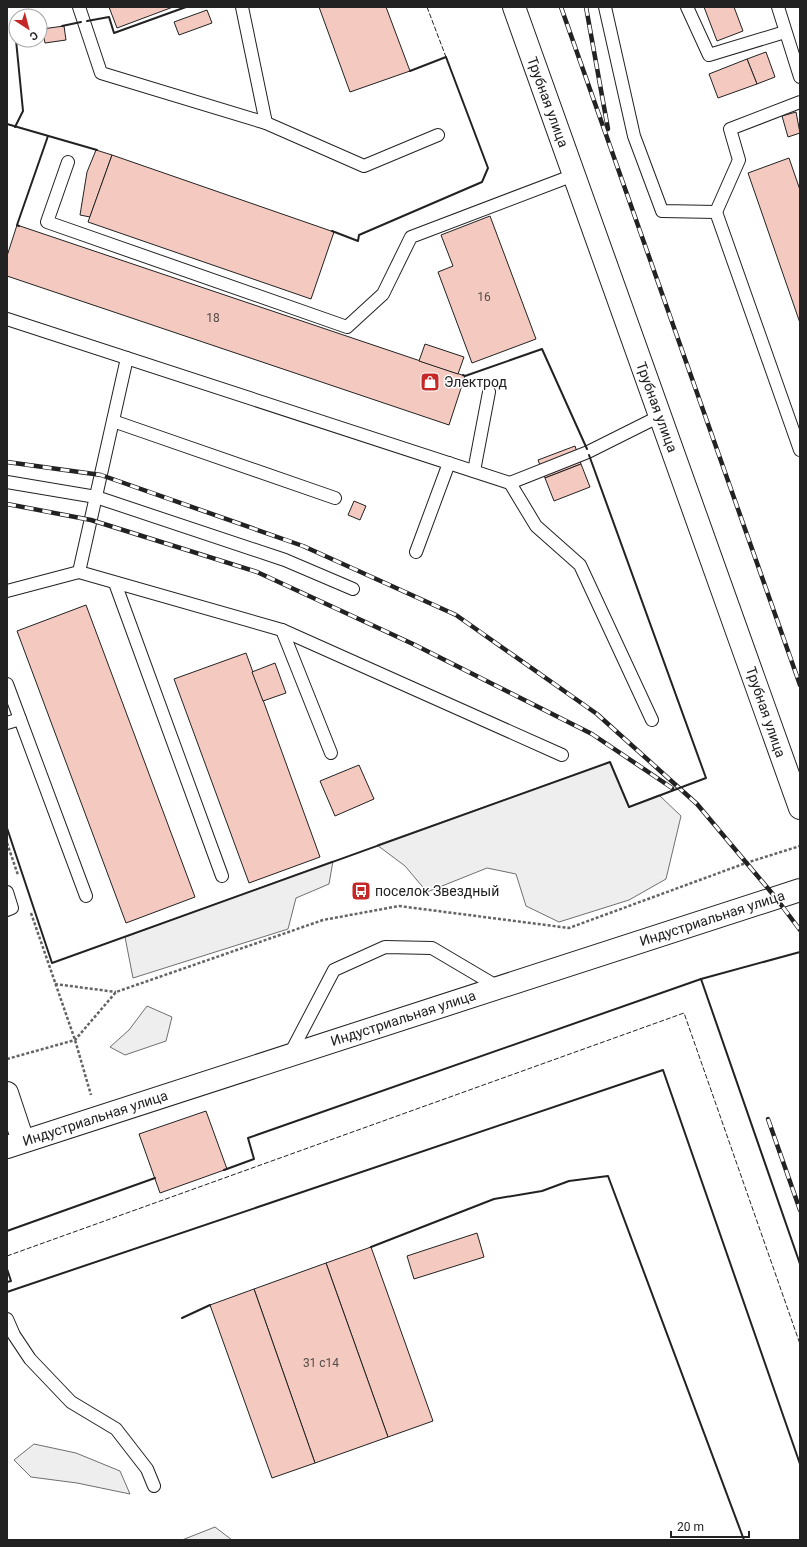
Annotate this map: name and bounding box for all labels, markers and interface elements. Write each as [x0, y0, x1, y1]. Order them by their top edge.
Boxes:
north arrow [8, 8, 48, 48]
text: С [27, 28, 40, 43]
street label: Трубная улица [524, 55, 572, 149]
house number: 16 [477, 290, 491, 304]
house number: 18 [206, 311, 220, 325]
street label: Трубная улица [633, 360, 681, 454]
shop icon: Электрод [419, 371, 441, 393]
place label: Электрод [444, 374, 507, 390]
street label: Трубная улица [743, 665, 789, 759]
bus stop icon: поселок Звездный [350, 880, 372, 902]
place label: поселок Звездный [375, 883, 499, 899]
street label: Индустриальная улица [637, 887, 787, 949]
street label: Индустриальная улица [328, 987, 478, 1049]
street label: Индустриальная улица [20, 1087, 170, 1149]
house number: 31 с14 [303, 1356, 339, 1370]
scale bar [671, 1513, 749, 1539]
text: 20 m [677, 1520, 704, 1534]

